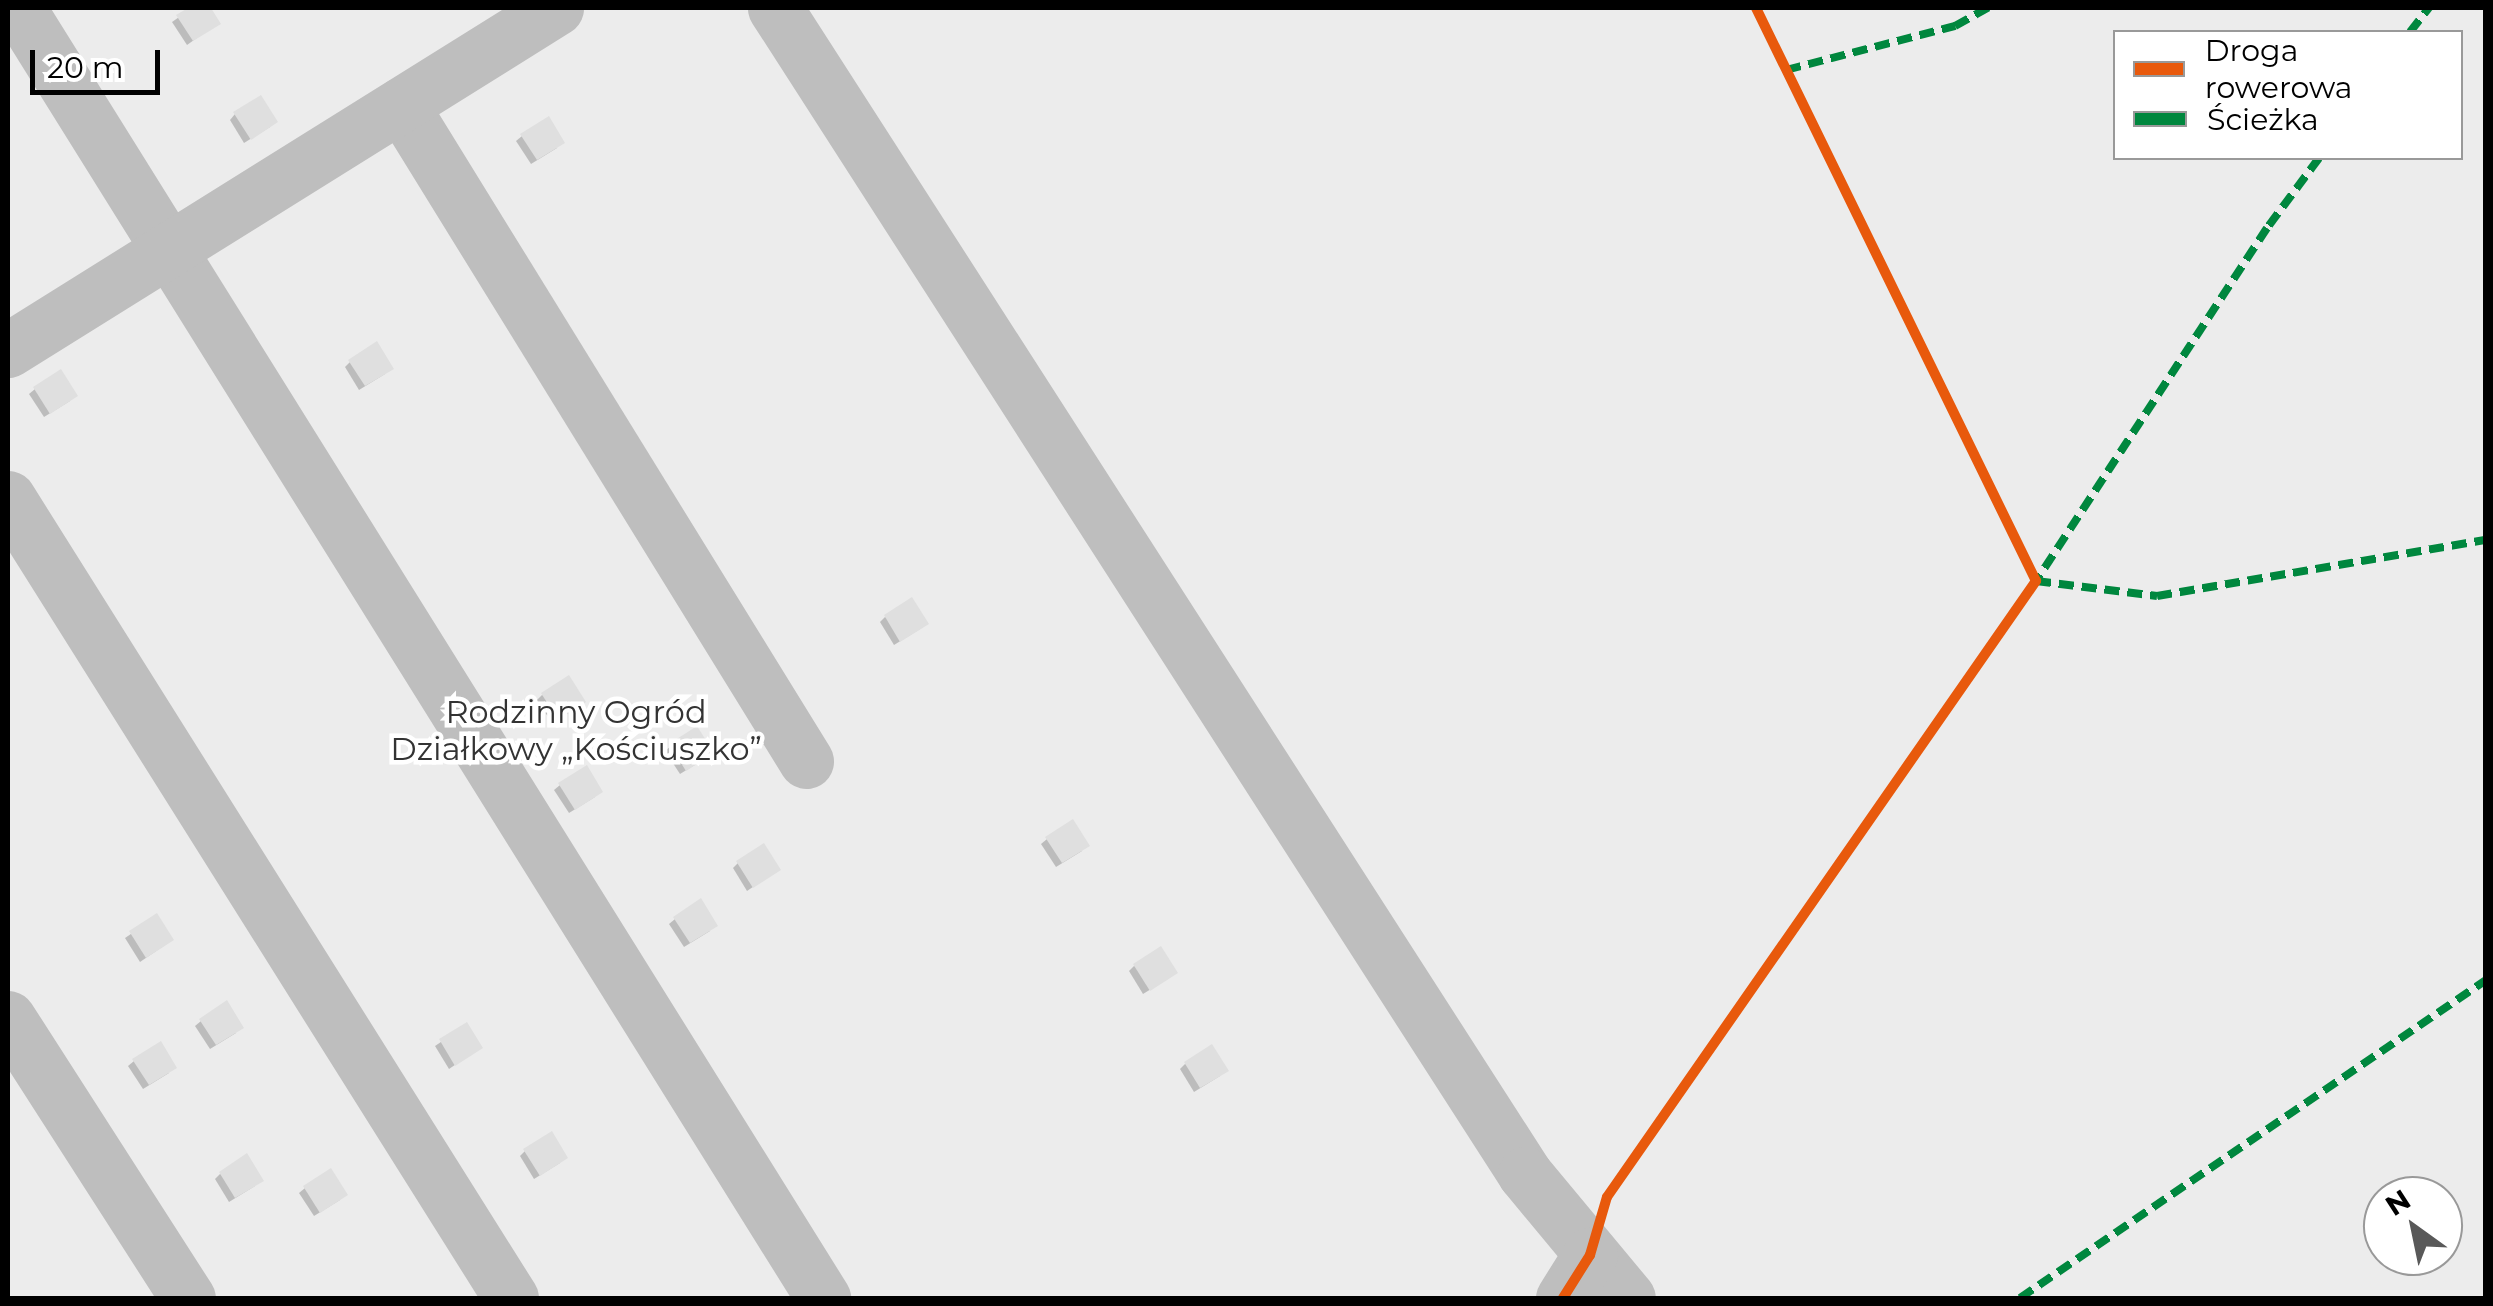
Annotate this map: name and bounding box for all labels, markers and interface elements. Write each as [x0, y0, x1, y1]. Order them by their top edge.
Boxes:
scale bar [35, 30, 165, 92]
legend [2113, 30, 2463, 160]
text: Droga rowerowa [2205, 32, 2352, 106]
text: 20 m [47, 49, 124, 86]
text: Ścieżka [2207, 101, 2319, 138]
park label: Rodzinny Ogród Działkowy „Kościuszko” [390, 694, 762, 769]
north arrow [2363, 1176, 2463, 1276]
text: N [2379, 1182, 2416, 1223]

